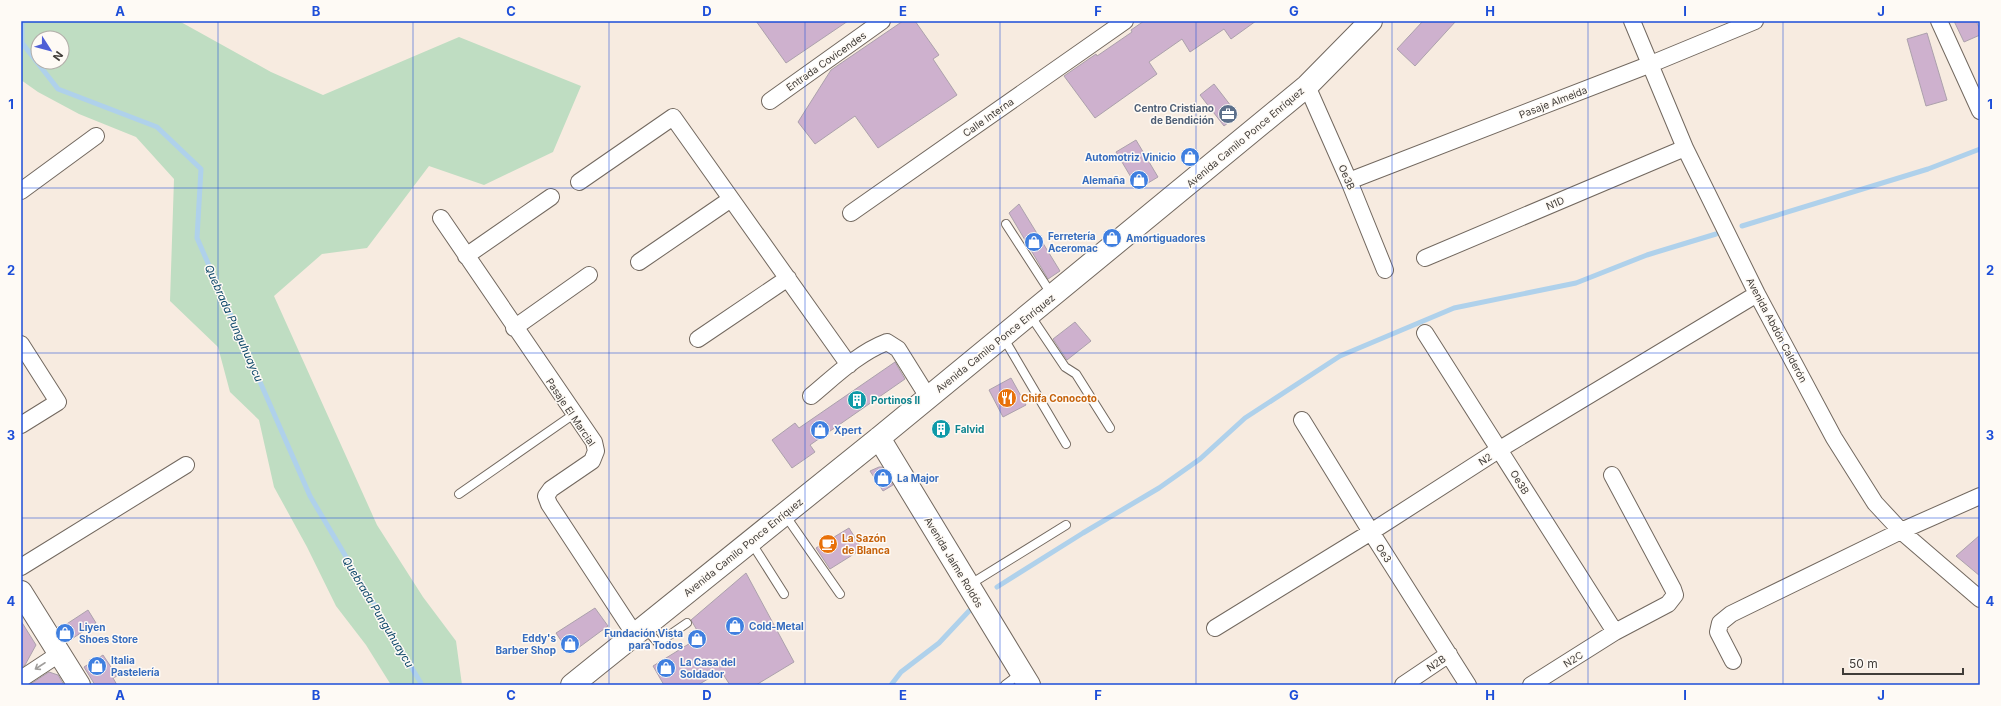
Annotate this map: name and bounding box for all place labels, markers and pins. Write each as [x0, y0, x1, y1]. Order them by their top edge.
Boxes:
place label: Centro Cristiano de Bendición [1134, 102, 1214, 126]
office icon: Centro Cristiano de Bendición [1217, 103, 1239, 125]
shop icon: Automotriz Vinicio [1179, 146, 1201, 168]
place label: Automotriz Vinicio [1085, 151, 1176, 163]
shop icon: Alemaña [1128, 169, 1150, 191]
place label: Alemaña [1082, 174, 1125, 186]
shop icon: Amortiguadores [1101, 227, 1123, 249]
place label: Ferretería Aceromac [1048, 230, 1098, 254]
shop icon: Ferretería Aceromac [1023, 231, 1045, 253]
place label: Amortiguadores [1126, 232, 1206, 245]
restaurant icon: Chifa Conocoto [996, 387, 1018, 409]
building icon: Portinos II [846, 389, 868, 411]
place label: Chifa Conocoto [1021, 392, 1097, 404]
place label: Portinos II [871, 394, 920, 406]
building icon: Falvid [930, 418, 952, 440]
shop icon: Xpert [809, 419, 831, 441]
place label: Falvid [955, 423, 984, 435]
place label: Xpert [834, 424, 862, 436]
shop icon: La Major [872, 467, 894, 489]
place label: La Major [897, 472, 939, 484]
place label: La Sazón de Blanca [842, 532, 890, 556]
cafe icon: La Sazón de Blanca [817, 533, 839, 555]
shop icon: Cold-Metal [724, 615, 746, 637]
place label: Cold-Metal [749, 620, 804, 632]
place label: Liyen Shoes Store [79, 621, 138, 645]
shop icon: Liyen Shoes Store [54, 622, 76, 644]
place label: Fundación Vista para Todos [604, 627, 683, 651]
shop icon: Fundación Vista para Todos [686, 628, 708, 650]
place label: Eddy's Barber Shop [495, 632, 556, 656]
shop icon: Eddy's Barber Shop [559, 633, 581, 655]
place label: Italia Pastelería [111, 654, 160, 678]
shop icon: Italia Pastelería [86, 655, 108, 677]
place label: La Casa del Soldador [680, 656, 736, 680]
shop icon: La Casa del Soldador [655, 657, 677, 679]

